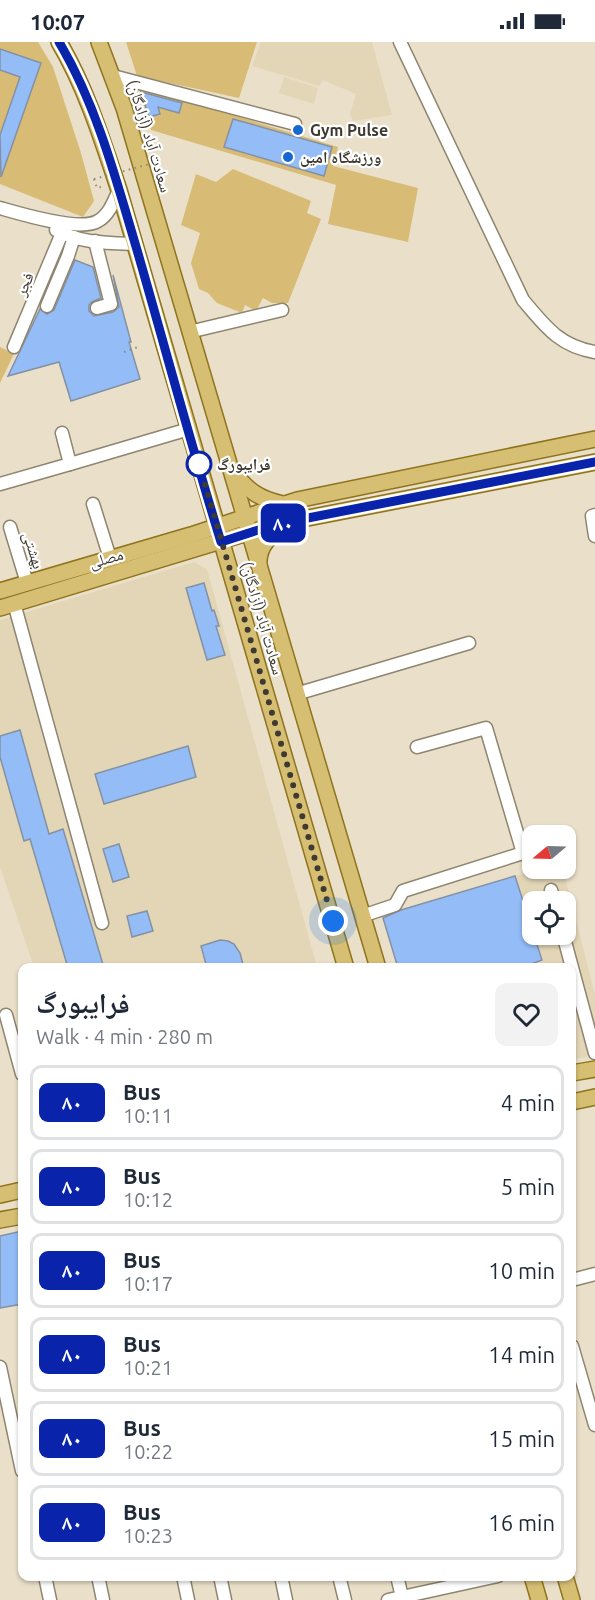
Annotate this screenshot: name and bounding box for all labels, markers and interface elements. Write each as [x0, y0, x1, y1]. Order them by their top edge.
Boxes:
text: 10:07 [30, 9, 85, 34]
street label: سعادت آباد (آزادگان) [122, 77, 176, 195]
place label: Gym Pulse [310, 121, 388, 139]
marker: Gym Pulse [291, 123, 305, 137]
place label: ورزشگاه امین [300, 148, 381, 167]
marker: ورزشگاه امین [281, 150, 295, 164]
street label: فجر [11, 269, 38, 300]
marker: فرایبورگ [186, 451, 212, 477]
place label: فرایبورگ [217, 455, 271, 474]
line badge: ۸۰ [256, 504, 310, 542]
text: ۸۰ [273, 511, 293, 535]
street label: بهشتی [18, 529, 48, 571]
street label: مصلی [87, 545, 126, 573]
street label: سعادت آباد (آزادگان) [236, 559, 288, 677]
north arrow [522, 825, 576, 879]
map controls [522, 825, 576, 945]
button: locate [522, 891, 576, 945]
your location [318, 906, 348, 936]
button: heart [495, 983, 558, 1046]
text: فرایبورگ [36, 987, 130, 1018]
text: Walk · 4 min · 280 m [36, 1025, 213, 1048]
text: Bus [123, 1079, 161, 1104]
text: ۸۰ [62, 1090, 82, 1114]
text: 4 min [501, 1090, 555, 1115]
text: 10:11 [123, 1104, 173, 1127]
text: Bus [123, 1163, 161, 1188]
text: ۸۰ [62, 1174, 82, 1198]
text: 5 min [501, 1174, 555, 1199]
text: 10:12 [123, 1188, 173, 1211]
text: Bus [123, 1247, 161, 1272]
text: ۸۰ [62, 1258, 82, 1282]
text: 10 min [488, 1258, 555, 1283]
text: 10:17 [123, 1272, 173, 1295]
text: Bus [123, 1331, 161, 1356]
text: ۸۰ [62, 1342, 82, 1366]
text: 14 min [488, 1342, 555, 1367]
text: 10:21 [123, 1356, 173, 1379]
text: Bus [123, 1415, 161, 1440]
text: ۸۰ [62, 1426, 82, 1450]
text: 15 min [488, 1426, 555, 1451]
text: 10:22 [123, 1440, 173, 1463]
text: Bus [123, 1499, 161, 1524]
text: ۸۰ [62, 1510, 82, 1534]
text: 16 min [488, 1510, 555, 1535]
text: 10:23 [123, 1524, 173, 1547]

